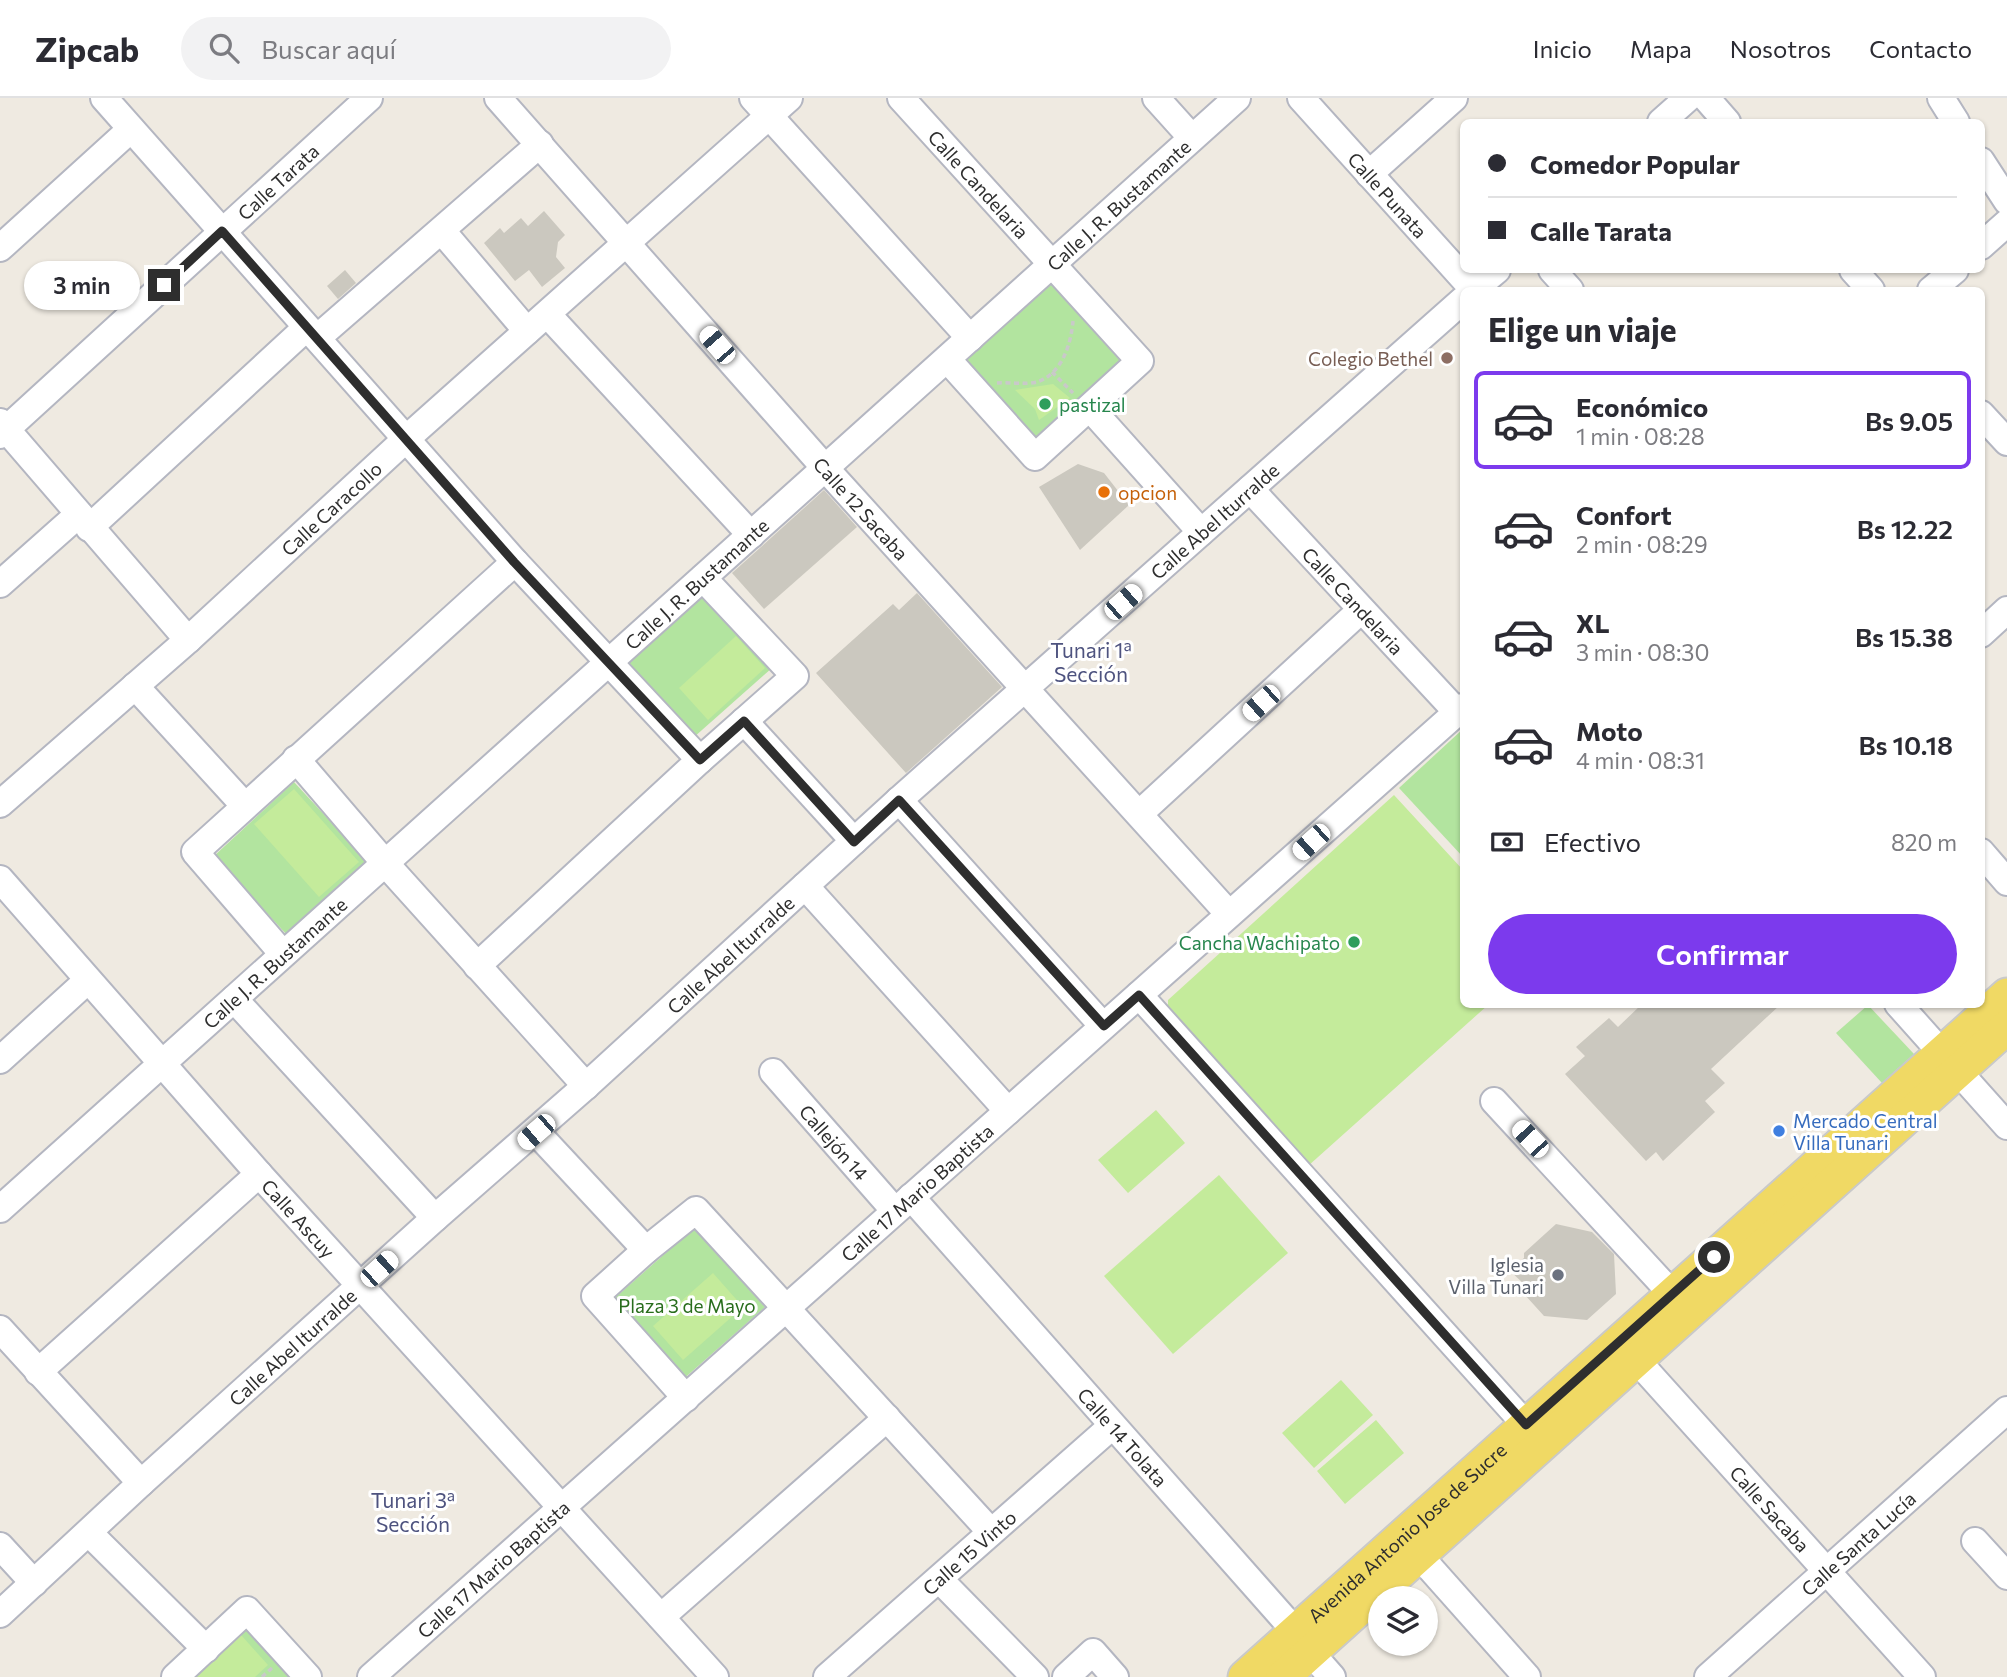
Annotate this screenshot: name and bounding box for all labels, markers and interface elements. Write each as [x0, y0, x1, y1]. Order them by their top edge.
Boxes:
search box [181, 17, 671, 80]
text: Zipcab [35, 28, 139, 69]
icon: search [205, 29, 243, 67]
text: Buscar aquí [261, 33, 396, 64]
text: Inicio [1533, 34, 1592, 63]
text: Mapa [1630, 34, 1692, 63]
text: Nosotros [1730, 34, 1831, 63]
text: Contacto [1869, 34, 1972, 63]
street label: Calle Candelaria [924, 125, 1034, 243]
street label: Calle J. R. Bustamante [1042, 134, 1195, 275]
street label: Calle Tarata [232, 139, 323, 224]
street label: Calle Punata [1344, 147, 1433, 242]
text: Comedor Popular [1530, 148, 1740, 179]
text: Calle Tarata [1530, 215, 1672, 246]
callout: 3 min [24, 260, 140, 310]
route end [148, 269, 180, 301]
text: 3 min [53, 271, 111, 299]
text: Elige un viaje [1488, 309, 1677, 349]
car [696, 322, 739, 368]
place label: Colegio Bethel [1308, 347, 1433, 370]
marker: Colegio Bethel [1439, 350, 1455, 366]
icon: car [1492, 389, 1555, 452]
text: Económico [1576, 391, 1708, 422]
place label: pastizal [1059, 393, 1126, 416]
marker: pastizal [1037, 396, 1053, 412]
text: Bs 9.05 [1865, 405, 1953, 436]
text: 1 min · 08:28 [1576, 422, 1705, 450]
street label: Calle 12 Sacaba [809, 452, 914, 564]
street label: Calle Caracollo [276, 456, 386, 560]
street label: Calle Abel Iturralde [1145, 458, 1283, 583]
place label: opcion [1118, 481, 1177, 504]
marker: opcion [1096, 484, 1112, 500]
icon: car [1492, 497, 1555, 560]
text: Confort [1576, 499, 1672, 530]
street label: Calle J. R. Bustamante [620, 513, 773, 654]
text: Bs 12.22 [1857, 513, 1953, 544]
text: 2 min · 08:29 [1576, 530, 1708, 558]
street label: Calle Candelaria [1298, 542, 1409, 659]
car [1101, 580, 1146, 624]
icon: car [1492, 605, 1555, 668]
text: XL [1576, 607, 1610, 638]
text: Bs 15.38 [1855, 621, 1953, 652]
district label: Tunari 1ª Sección [1050, 637, 1132, 686]
text: 3 min · 08:30 [1576, 638, 1709, 666]
car [1239, 681, 1284, 725]
icon: car [1492, 713, 1555, 776]
text: Moto [1576, 715, 1643, 746]
text: Bs 10.18 [1858, 729, 1953, 760]
text: 4 min · 08:31 [1576, 746, 1705, 774]
car [1289, 820, 1334, 864]
icon: cash [1488, 823, 1526, 861]
text: Efectivo [1544, 826, 1641, 857]
text: 820 m [1891, 828, 1957, 856]
street label: Calle Abel Iturralde [662, 891, 798, 1018]
street label: Calle J. R. Bustamante [198, 892, 351, 1033]
button: Confirmar [1488, 914, 1957, 994]
place label: Cancha Wachipato [1179, 931, 1340, 954]
marker: Cancha Wachipato [1346, 934, 1362, 950]
street label: Callejón 14 [795, 1099, 874, 1184]
place label: Mercado Central Villa Tunari [1793, 1109, 1938, 1154]
car [514, 1110, 559, 1154]
car [1508, 1116, 1553, 1162]
street label: Calle 17 Mario Baptista [836, 1119, 998, 1266]
marker: Mercado Central Villa Tunari [1771, 1123, 1787, 1139]
street label: Calle Ascuy [258, 1174, 340, 1262]
route start [1698, 1241, 1730, 1273]
car [357, 1247, 402, 1291]
place label: Iglesia Villa Tunari [1448, 1253, 1544, 1298]
marker: Iglesia Villa Tunari [1550, 1267, 1566, 1283]
street label: Calle Abel Iturralde [224, 1283, 361, 1410]
park label: Plaza 3 de Mayo [618, 1294, 756, 1317]
street label: Calle 14 Tolata [1073, 1383, 1173, 1491]
street label: Avenida Antonio Jose de Sucre [1303, 1438, 1511, 1627]
street label: Calle Sacaba [1726, 1461, 1815, 1556]
street label: Calle Santa Lucía [1796, 1486, 1920, 1600]
district label: Tunari 3ª Sección [371, 1487, 455, 1536]
street label: Calle 17 Mario Baptista [412, 1495, 574, 1642]
street label: Calle 15 Vinto [917, 1505, 1020, 1599]
map controls [1368, 1586, 1438, 1656]
button: layers [1368, 1586, 1438, 1656]

